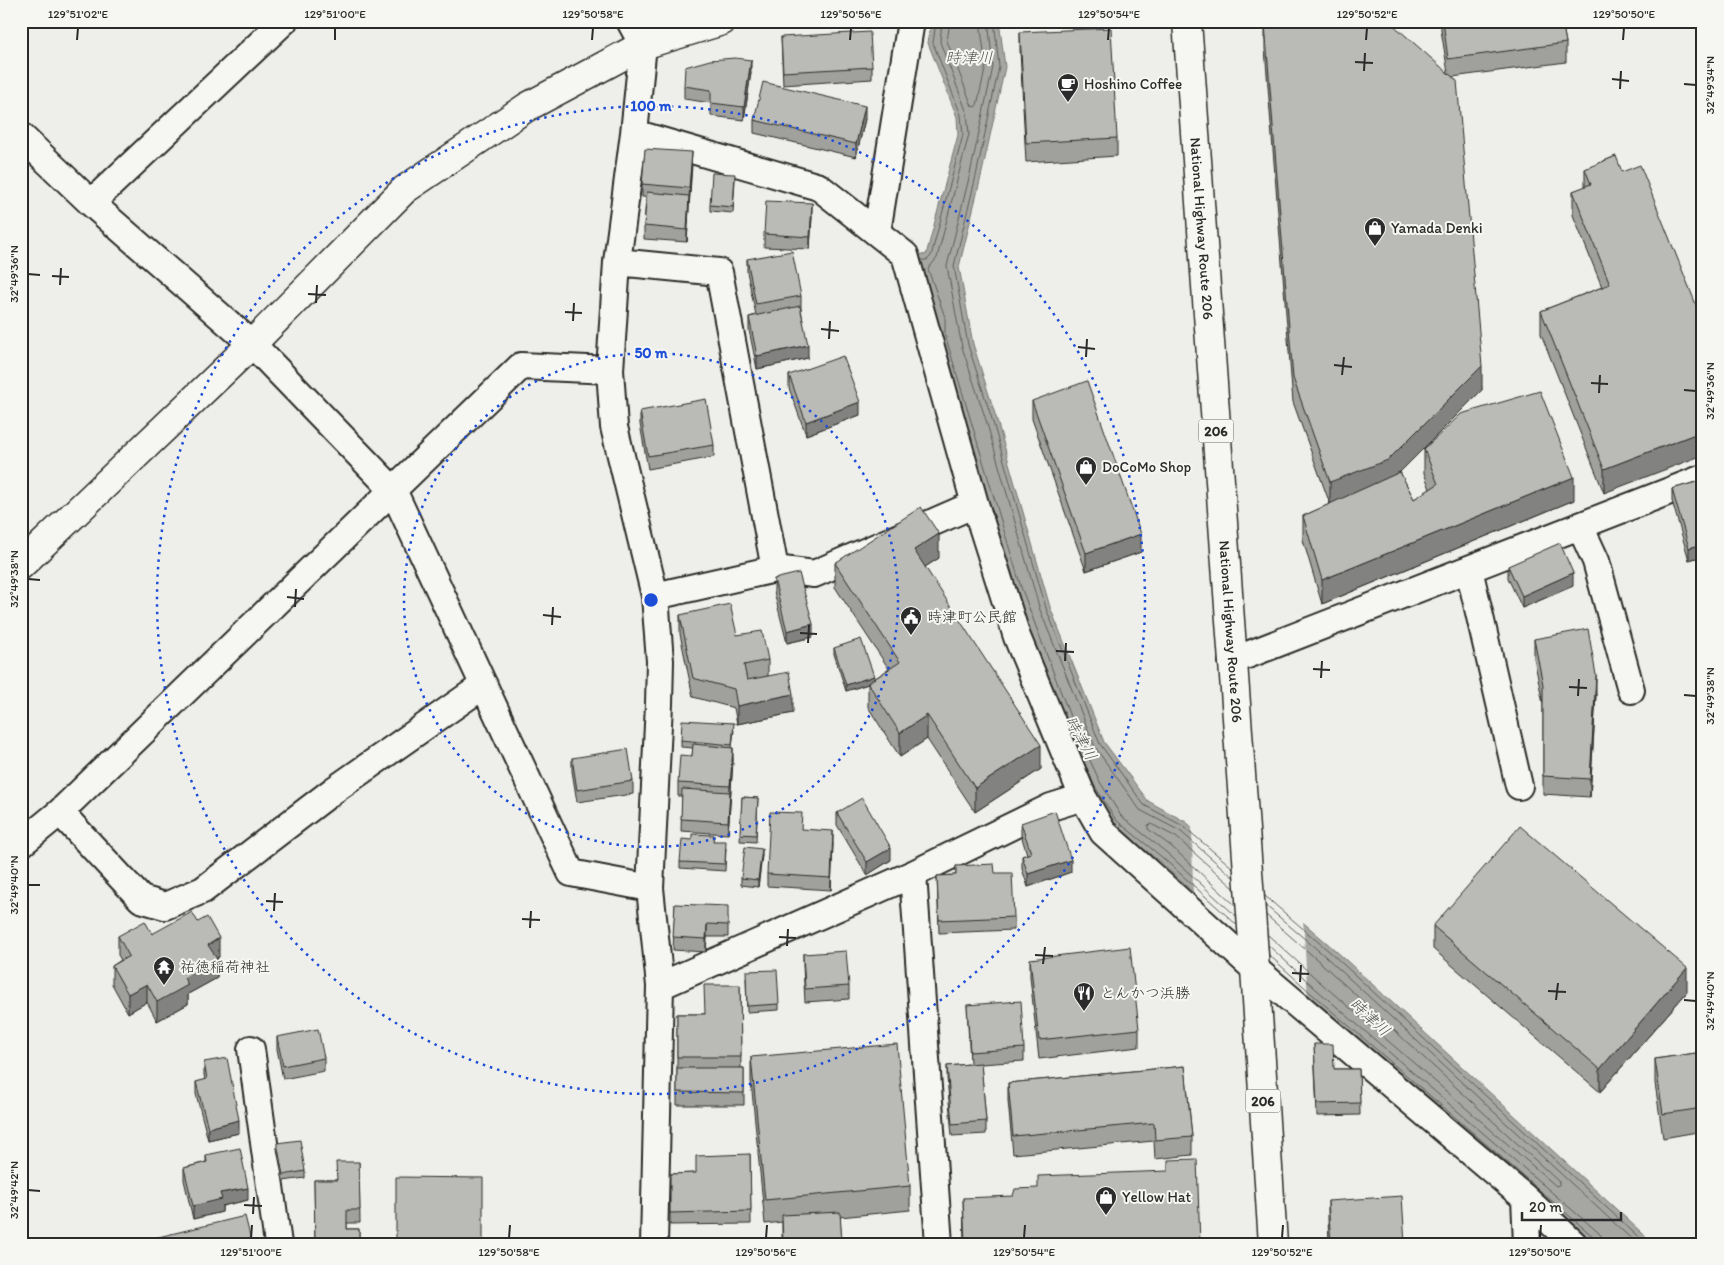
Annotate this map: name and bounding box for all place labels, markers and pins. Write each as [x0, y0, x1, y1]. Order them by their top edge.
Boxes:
cafe icon: Hoshino Coffee [1056, 72, 1080, 103]
place label: Hoshino Coffee [1084, 75, 1182, 93]
shop icon: Yamada Denki [1363, 216, 1387, 247]
place label: Yamada Denki [1391, 219, 1483, 237]
shop icon: DoCoMo Shop [1074, 455, 1098, 486]
place label: DoCoMo Shop [1102, 458, 1191, 476]
centre of rings [642, 591, 660, 609]
public building icon: 時津町公民館 [899, 605, 923, 636]
place label: 時津町公民館 [927, 608, 1017, 626]
temple icon: 祐徳稲荷神社 [152, 955, 176, 986]
place label: 祐徳稲荷神社 [180, 958, 270, 976]
restaurant icon: とんかつ浜勝 [1072, 981, 1096, 1012]
place label: とんかつ浜勝 [1100, 984, 1190, 1002]
shop icon: Yellow Hat [1094, 1185, 1118, 1216]
place label: Yellow Hat [1122, 1188, 1192, 1206]

